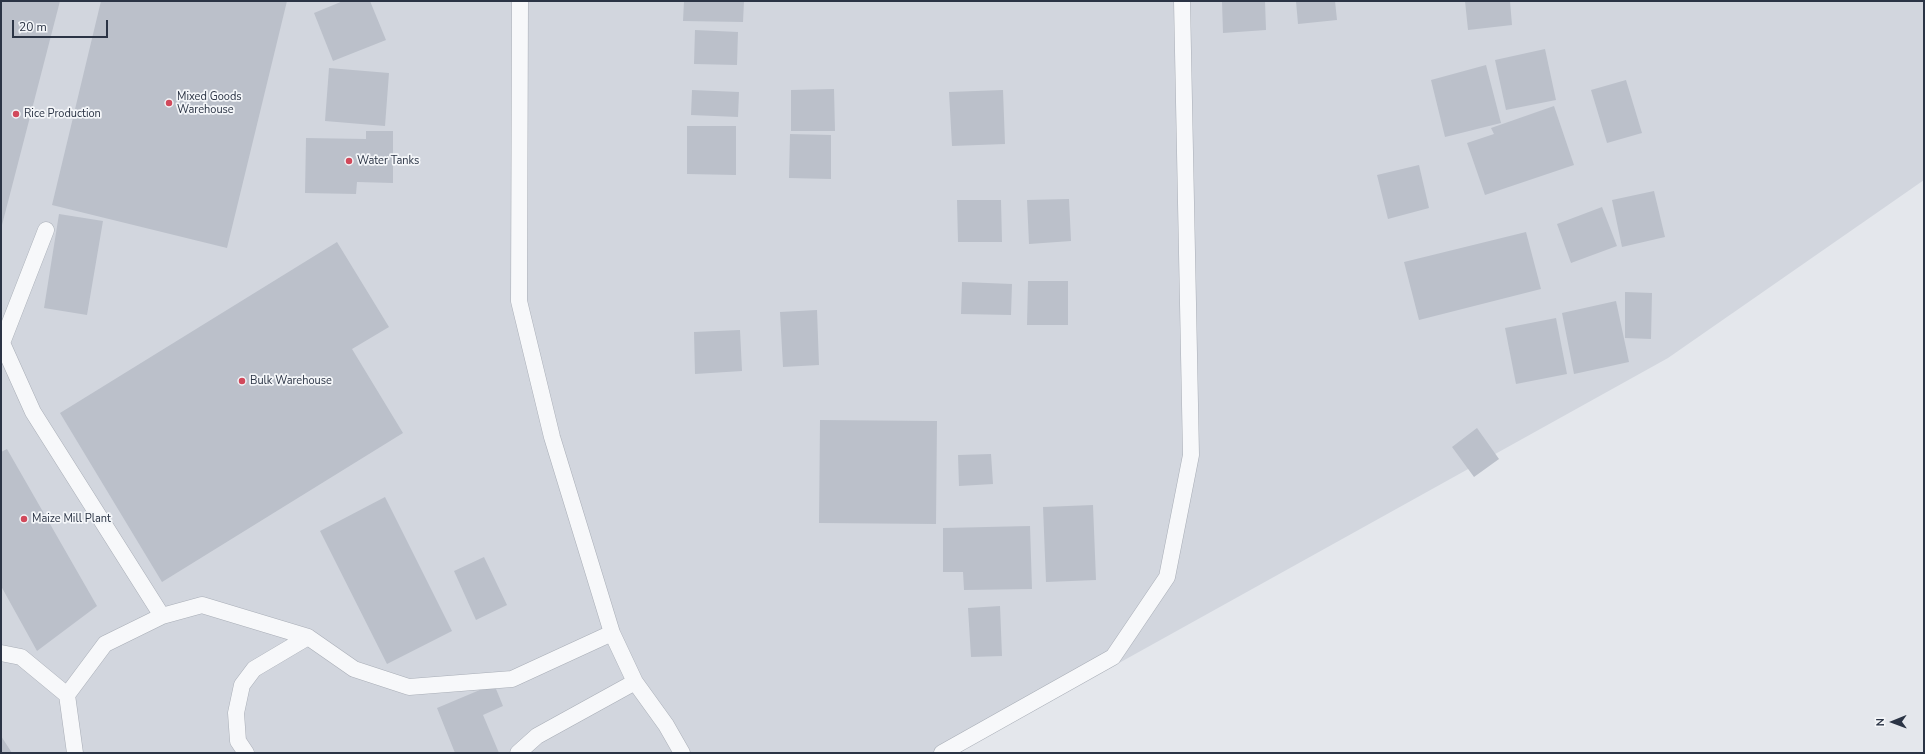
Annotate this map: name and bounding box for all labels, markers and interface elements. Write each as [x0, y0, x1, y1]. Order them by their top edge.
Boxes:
scale bar [14, 12, 110, 38]
text: 20 m [19, 19, 47, 35]
place label: Mixed Goods Warehouse [177, 90, 242, 116]
marker: Mixed Goods Warehouse [164, 98, 174, 108]
place label: Rice Production [24, 107, 101, 121]
marker: Rice Production [11, 109, 21, 119]
place label: Water Tanks [357, 154, 419, 168]
marker: Water Tanks [344, 156, 354, 166]
place label: Bulk Warehouse [250, 374, 332, 388]
marker: Bulk Warehouse [237, 376, 247, 386]
place label: Maize Mill Plant [32, 512, 111, 526]
marker: Maize Mill Plant [19, 514, 29, 524]
north arrow [1873, 702, 1913, 742]
text: N [1873, 718, 1888, 726]

